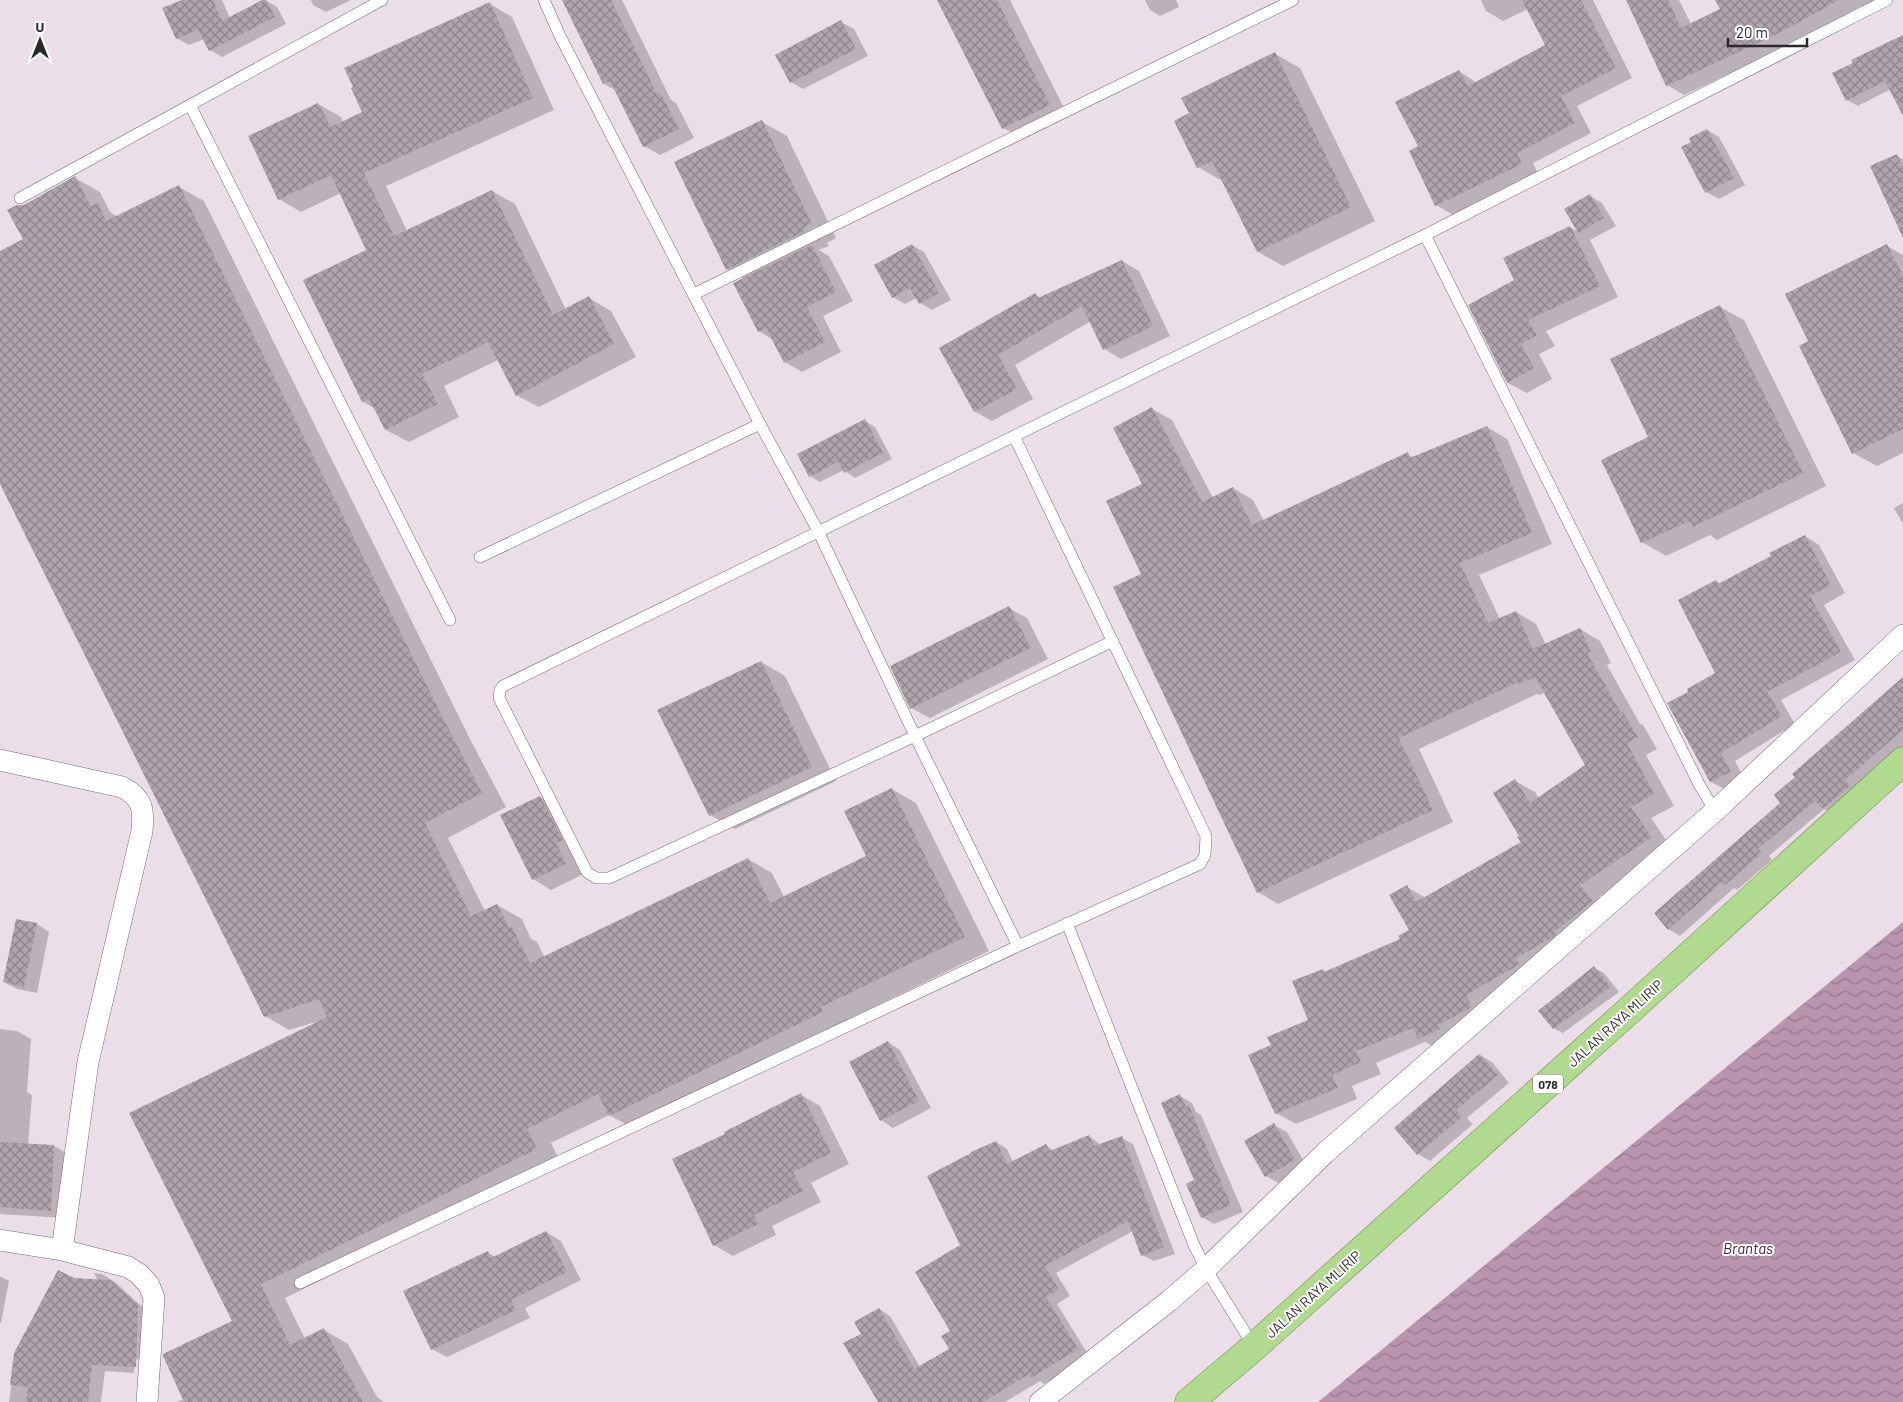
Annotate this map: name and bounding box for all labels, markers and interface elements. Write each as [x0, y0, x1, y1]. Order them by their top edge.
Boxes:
north arrow [15, 15, 65, 65]
scale bar [1728, 15, 1807, 47]
text: U [36, 18, 45, 35]
text: 20 m [1736, 23, 1768, 41]
street label: JALAN RAYA MLIRIP [1564, 976, 1666, 1070]
road number: 078 [1533, 1074, 1563, 1094]
water label: Brantas [1723, 1239, 1773, 1257]
street label: JALAN RAYA MLIRIP [1262, 1247, 1364, 1341]

